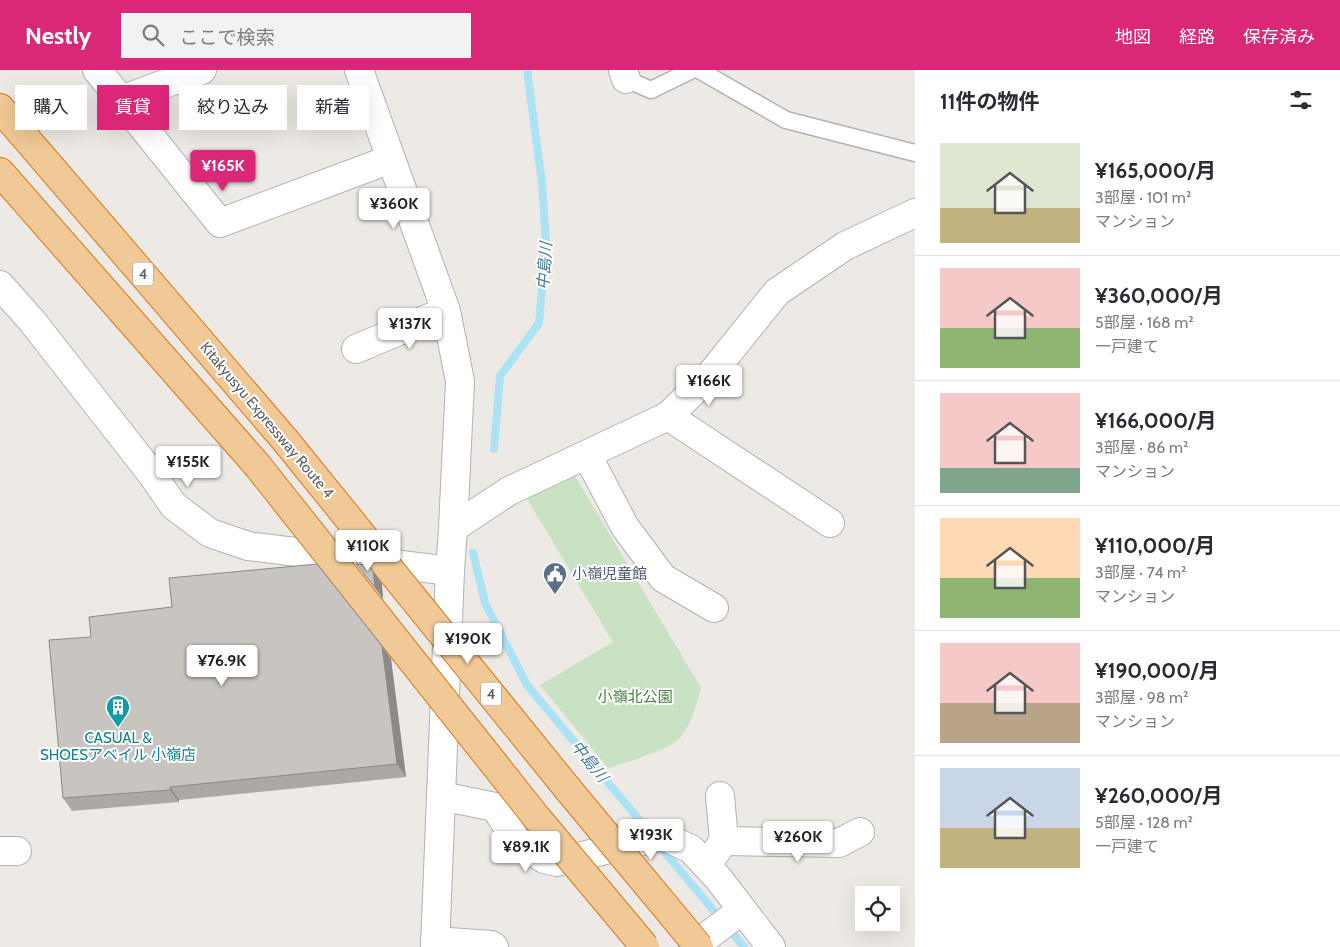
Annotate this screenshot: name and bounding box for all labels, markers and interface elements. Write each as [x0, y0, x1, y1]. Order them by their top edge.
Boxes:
search box [121, 13, 471, 58]
text: Nestly [25, 21, 91, 50]
icon: search [139, 21, 167, 49]
text: ここで検索 [179, 26, 275, 49]
text: 地図 [1115, 26, 1151, 48]
text: 経路 [1179, 26, 1215, 48]
text: 保存済み [1243, 26, 1315, 48]
chip: 購入 [15, 85, 87, 130]
chip: 賃貸 [97, 85, 169, 130]
chip: 絞り込み [179, 85, 287, 130]
chip: 新着 [297, 85, 369, 130]
icon: filters [1287, 86, 1315, 114]
text: 11件の物件 [940, 89, 1040, 114]
pin: ¥165K [188, 150, 258, 192]
text: ¥165K [201, 156, 245, 175]
text: ¥165,000/月 [1095, 158, 1216, 183]
icon: home [980, 163, 1040, 223]
pin: ¥360K [359, 188, 429, 230]
text: 3部屋 · 101 m² [1095, 188, 1191, 207]
text: ¥360K [370, 194, 418, 213]
text: マンション [1095, 212, 1175, 231]
water label: 中島川 [533, 239, 556, 291]
road number: 4 [133, 262, 153, 285]
text: ¥360,000/月 [1095, 283, 1223, 308]
icon: home [980, 288, 1040, 348]
pin: ¥137K [375, 308, 445, 350]
text: 5部屋 · 168 m² [1095, 313, 1194, 332]
text: ¥137K [389, 314, 431, 333]
text: 一戸建て [1095, 337, 1159, 356]
street label: Kitakyusyu Expressway Route 4 [196, 338, 338, 502]
pin: ¥166K [674, 364, 744, 407]
text: ¥166K [687, 371, 731, 390]
text: ¥166,000/月 [1095, 408, 1216, 433]
icon: home [980, 413, 1040, 473]
text: 3部屋 · 86 m² [1095, 438, 1188, 457]
pin: ¥155K [153, 446, 223, 488]
text: ¥155K [167, 452, 209, 471]
text: マンション [1095, 462, 1175, 481]
pin: ¥110K [333, 530, 403, 572]
text: ¥110,000/月 [1095, 533, 1215, 558]
text: ¥110K [347, 536, 389, 555]
icon: home [980, 538, 1040, 598]
public building icon: 小嶺児童館 [542, 561, 568, 595]
text: 3部屋 · 74 m² [1095, 563, 1186, 582]
place label: 小嶺児童館 [572, 565, 647, 583]
text: マンション [1095, 587, 1175, 606]
pin: ¥190K [433, 622, 503, 665]
text: ¥190K [445, 629, 491, 648]
pin: ¥76.9K [181, 644, 263, 687]
text: ¥76.9K [198, 651, 246, 670]
text: ¥190,000/月 [1095, 658, 1219, 683]
icon: home [980, 663, 1040, 723]
road number: 4 [481, 682, 501, 706]
park label: 小嶺北公園 [597, 688, 673, 706]
text: 3部屋 · 98 m² [1095, 688, 1188, 707]
building icon: CASUAL & SHOESアベイル 小嶺店 [105, 694, 131, 728]
text: マンション [1095, 712, 1175, 731]
place label: CASUAL & SHOESアベイル 小嶺店 [40, 729, 196, 764]
water label: 中島川 [567, 737, 613, 787]
text: ¥260,000/月 [1095, 783, 1223, 808]
icon: home [980, 788, 1040, 848]
text: 5部屋 · 128 m² [1095, 813, 1193, 832]
pin: ¥193K [616, 818, 686, 861]
pin: ¥260K [763, 820, 833, 863]
text: ¥193K [629, 825, 673, 844]
text: ¥260K [774, 827, 822, 846]
pin: ¥89.1K [485, 830, 567, 873]
text: ¥89.1K [502, 837, 550, 856]
text: 一戸建て [1095, 837, 1159, 856]
map controls [855, 886, 900, 931]
button: locate [855, 886, 900, 931]

